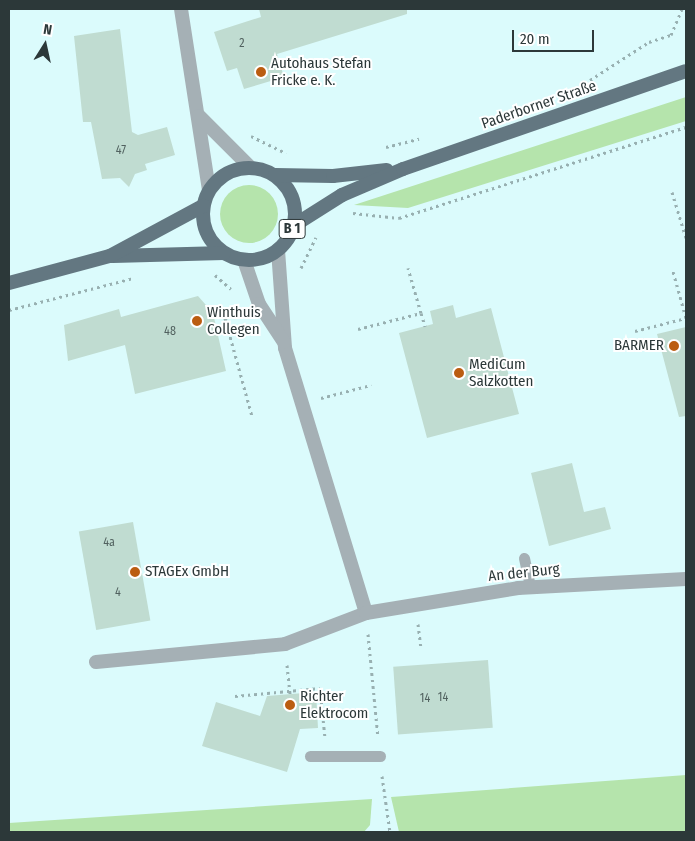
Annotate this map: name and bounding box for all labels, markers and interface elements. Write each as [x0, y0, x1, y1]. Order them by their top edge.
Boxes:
north arrow [20, 20, 70, 70]
scale bar [515, 20, 598, 52]
text: N [42, 21, 53, 39]
text: 20 m [520, 30, 550, 48]
house number: 2 [239, 37, 245, 51]
place label: Autohaus Stefan Fricke e. K. [271, 54, 371, 89]
marker: Autohaus Stefan Fricke e. K. [255, 66, 267, 78]
street label: Paderborner Straße [479, 77, 599, 133]
house number: 47 [116, 144, 126, 158]
road number: B 1 [278, 218, 306, 240]
place label: Winthuis Collegen [207, 303, 261, 338]
marker: Winthuis Collegen [191, 315, 203, 327]
house number: 48 [164, 325, 176, 339]
place label: BARMER [614, 337, 664, 355]
marker: BARMER [668, 340, 680, 352]
place label: MediCum Salzkotten [469, 355, 533, 390]
marker: MediCum Salzkotten [453, 367, 465, 379]
house number: 4a [103, 536, 115, 550]
street label: An der Burg [487, 560, 561, 586]
place label: STAGEx GmbH [145, 563, 229, 581]
marker: STAGEx GmbH [129, 566, 141, 578]
house number: 4 [115, 586, 121, 600]
place label: Richter Elektrocom [300, 687, 368, 722]
house number: 14 [438, 691, 448, 705]
house number: 14 [420, 692, 430, 706]
marker: Richter Elektrocom [284, 699, 296, 711]

